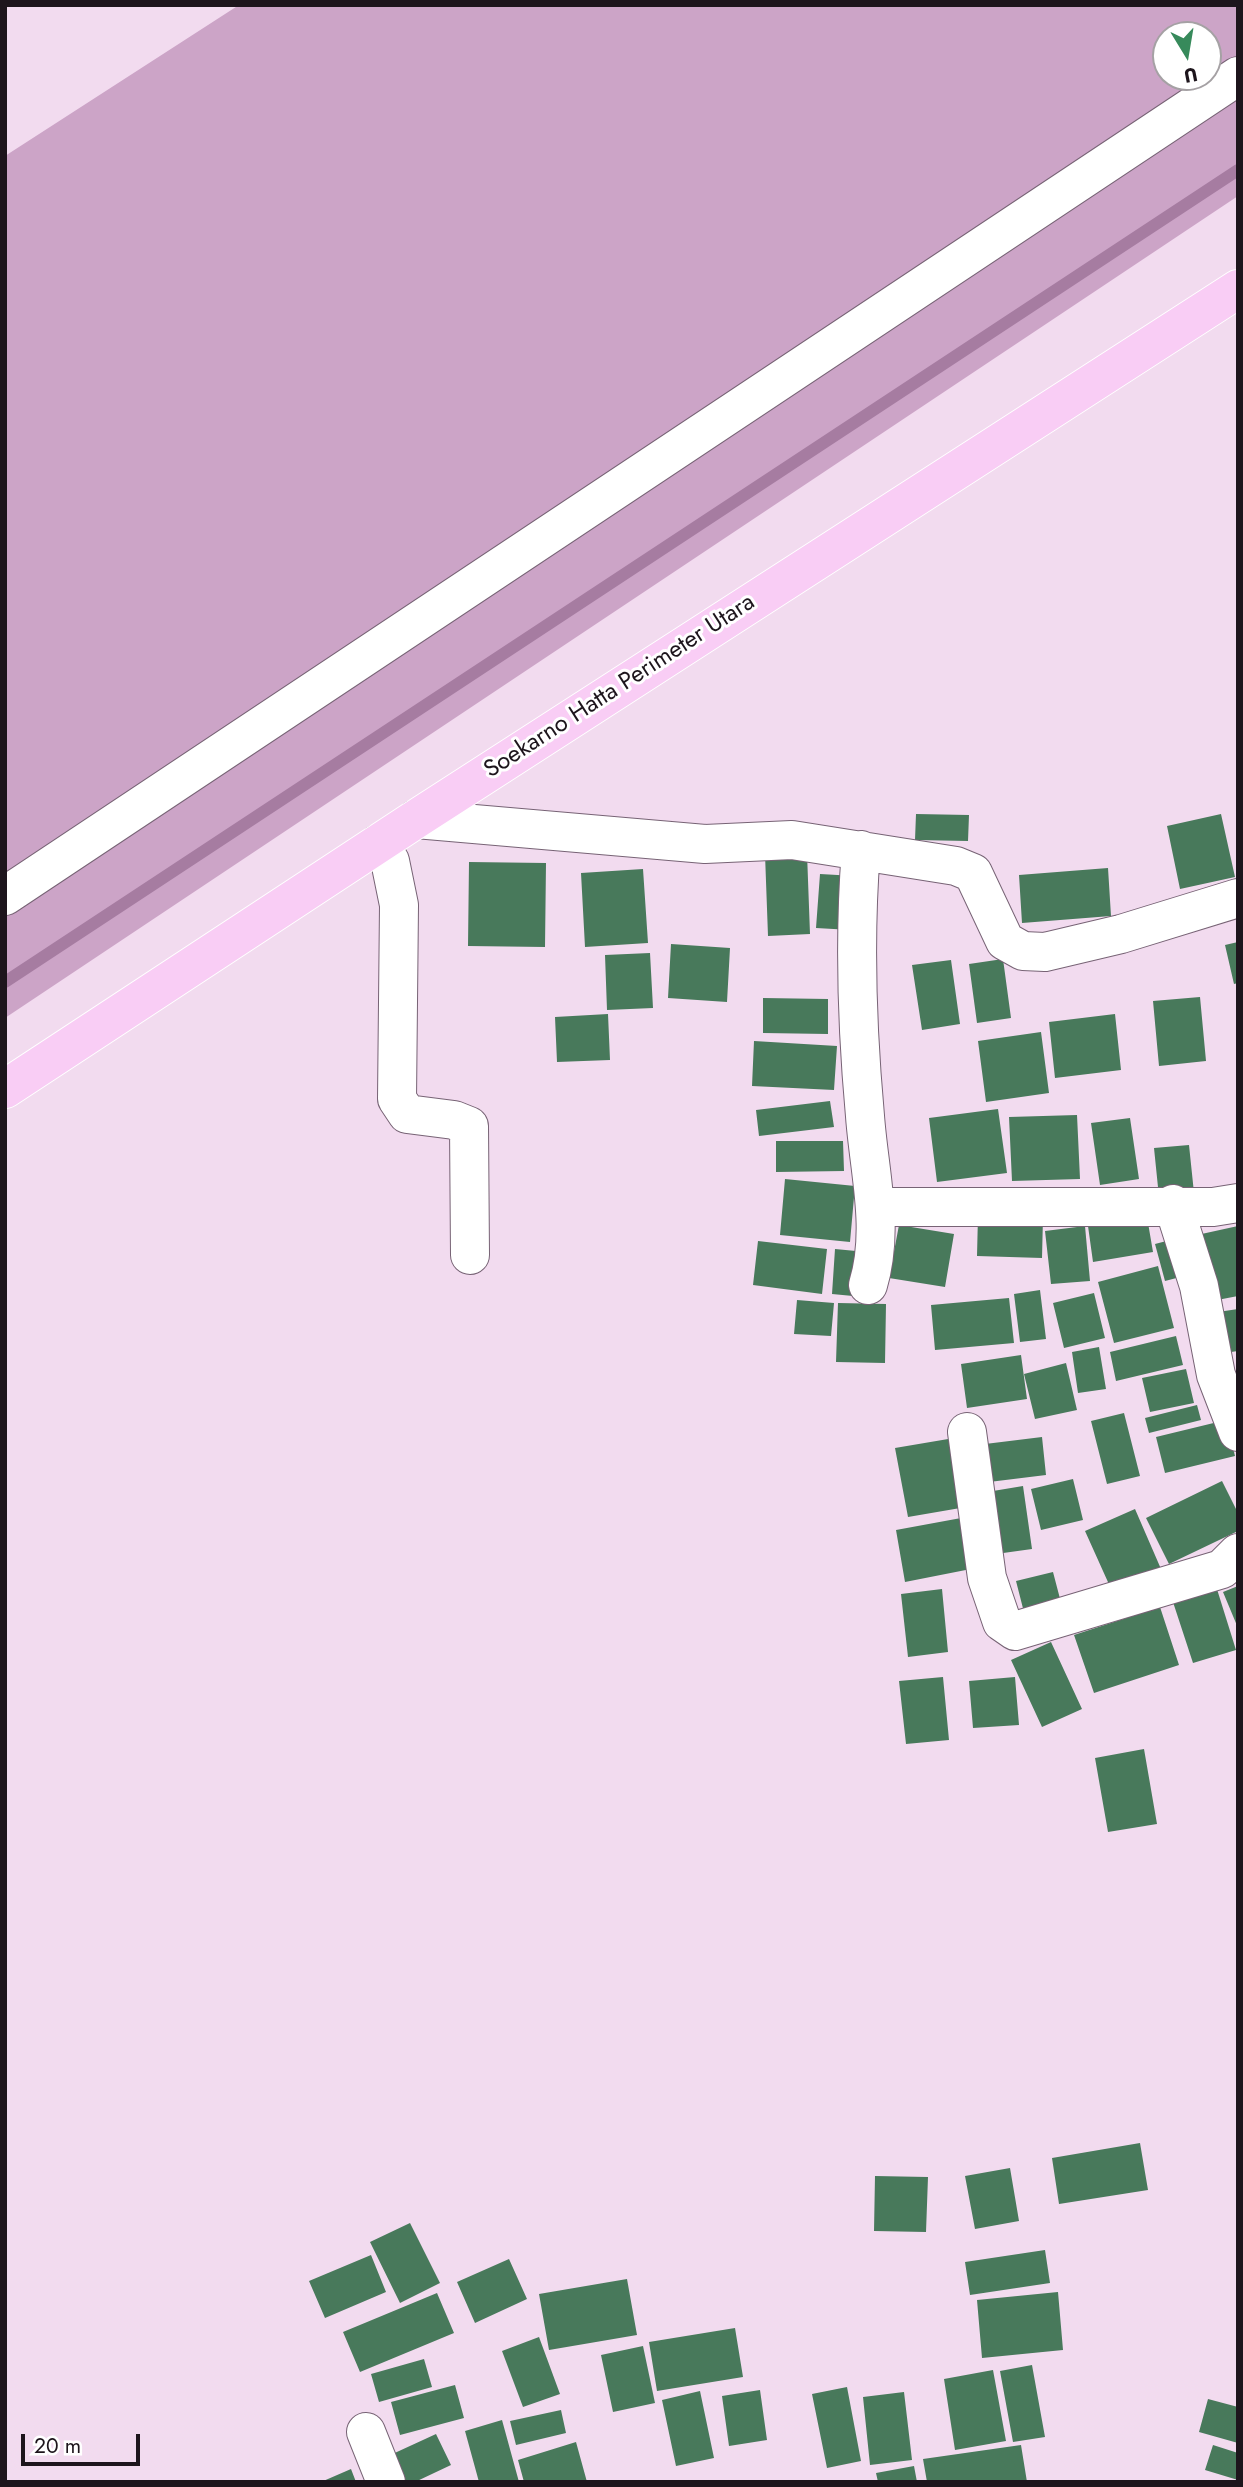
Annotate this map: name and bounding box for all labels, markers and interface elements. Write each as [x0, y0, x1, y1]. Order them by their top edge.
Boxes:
north arrow [1152, 21, 1222, 91]
text: U [1182, 61, 1200, 90]
street label: Soekarno Hatta Perimeter Utara [479, 589, 761, 785]
scale bar [24, 2420, 144, 2464]
text: 20 m [34, 2431, 81, 2461]

